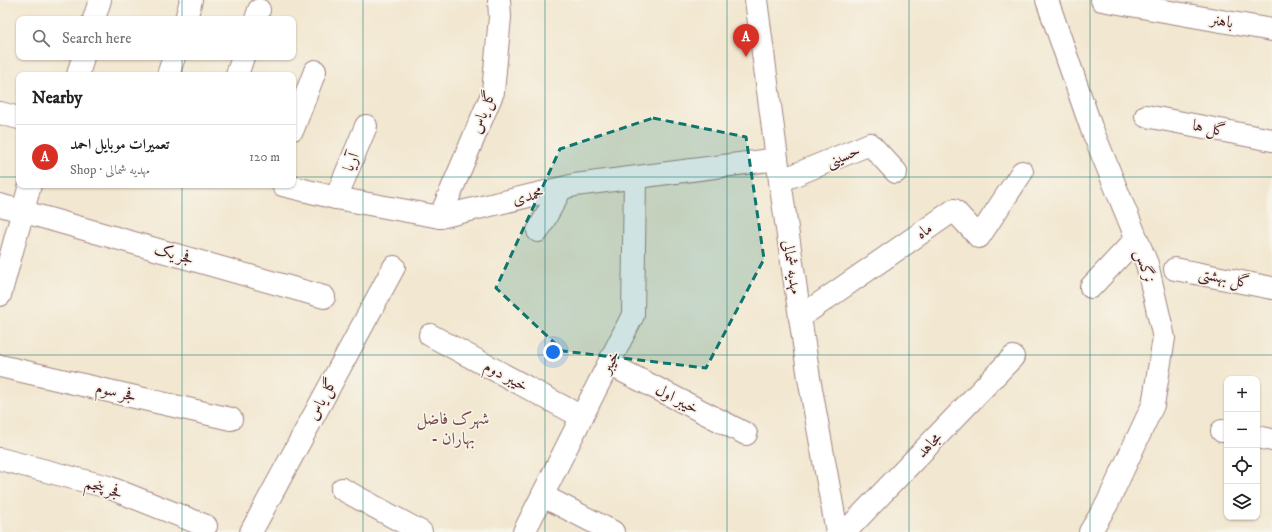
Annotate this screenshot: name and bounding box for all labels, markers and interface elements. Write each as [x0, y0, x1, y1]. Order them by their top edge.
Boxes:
street label: باهنر [1207, 9, 1235, 33]
search box [16, 16, 296, 60]
pin: A [733, 24, 759, 57]
icon: search [30, 27, 52, 49]
text: Search here [62, 29, 131, 48]
text: Nearby [32, 87, 82, 109]
street label: گل یاس [466, 87, 501, 137]
street label: گل ها [1191, 115, 1227, 142]
text: تعمیرات موبایل احمد [70, 135, 169, 154]
street label: حسینی [823, 140, 863, 173]
street label: آریا [338, 148, 364, 174]
text: A [41, 149, 49, 165]
text: 120 m [249, 149, 280, 165]
text: Shop · مهدیه شمالی [70, 162, 150, 178]
street label: محمدی [510, 183, 546, 209]
street label: ماه [912, 218, 936, 244]
street label: مهدیه شمالی [778, 238, 806, 296]
street label: فجر یک [152, 239, 196, 269]
street label: نرگس [1130, 247, 1160, 285]
street label: گل بهشتی [1197, 263, 1251, 294]
your location [543, 342, 563, 362]
street label: خیبر [595, 347, 624, 379]
street label: خیبر دوم [478, 356, 532, 399]
street label: گل یاس [303, 374, 342, 424]
map controls [1224, 376, 1260, 520]
button: + [1224, 376, 1260, 412]
street label: فجر سوم [93, 378, 138, 410]
street label: خیبر اول [652, 380, 702, 418]
district label: شهرک فاضل - بهاران [417, 408, 490, 450]
button: − [1224, 412, 1260, 448]
street label: مجاهد [912, 428, 946, 462]
button: locate [1224, 448, 1260, 484]
street label: فجر پنجم [81, 473, 125, 508]
button: layers [1224, 484, 1260, 520]

